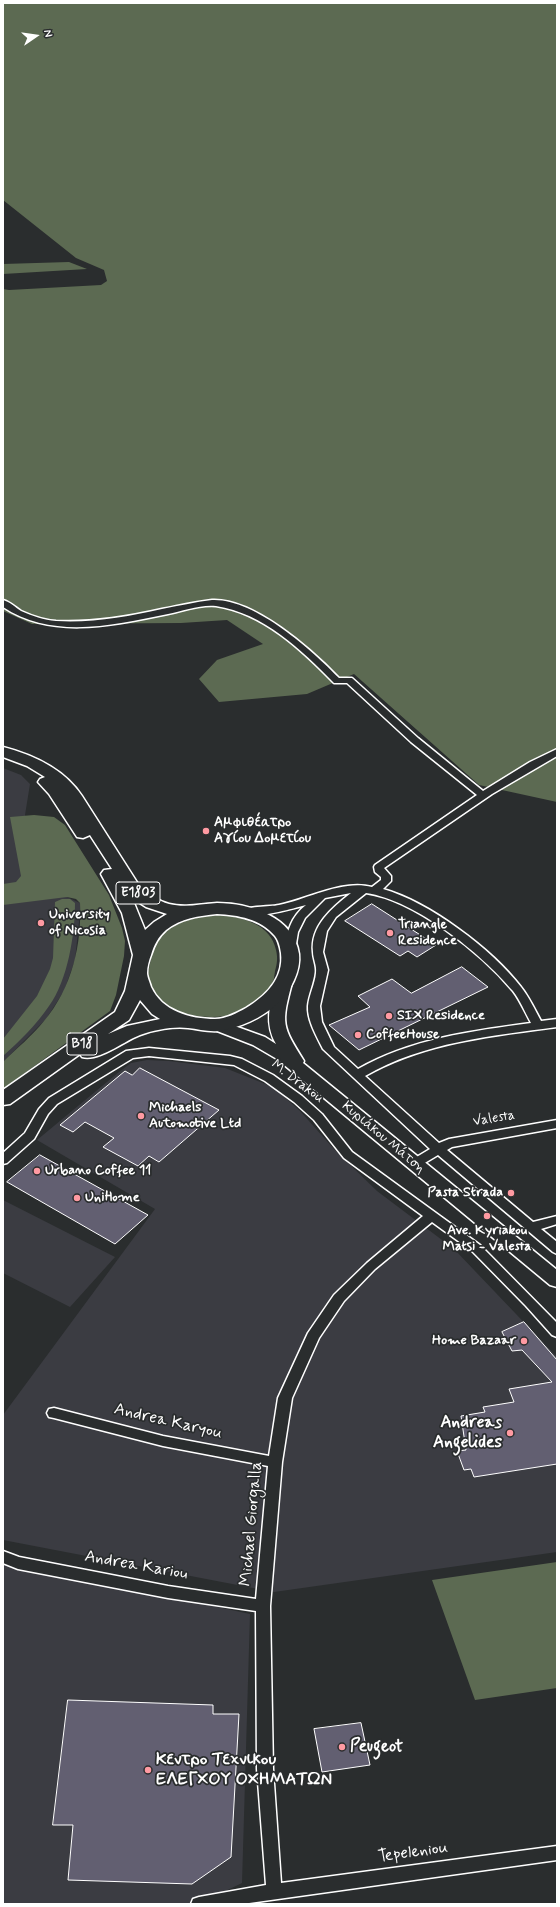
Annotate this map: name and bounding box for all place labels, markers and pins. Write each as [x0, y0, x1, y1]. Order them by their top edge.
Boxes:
place label: Αμφιθέατρο Αγίου Δομετίου [214, 815, 311, 848]
marker: Αμφιθέατρο Αγίου Δομετίου [201, 826, 211, 836]
place label: University of Nicosia [49, 907, 110, 940]
place label: Triangle Residence [398, 917, 457, 950]
marker: University of Nicosia [36, 918, 46, 928]
marker: Triangle Residence [385, 928, 395, 938]
place label: SIX Residence [397, 1008, 485, 1024]
marker: SIX Residence [384, 1011, 394, 1021]
place label: CoffeeHouse [366, 1027, 439, 1043]
marker: CoffeeHouse [353, 1030, 363, 1040]
place label: Michaels Automotive Ltd [149, 1100, 241, 1132]
marker: Michaels Automotive Ltd [136, 1111, 146, 1121]
place label: Urbano Coffee 11 [45, 1163, 151, 1179]
marker: Urbano Coffee 11 [32, 1166, 42, 1176]
place label: Pasta Strada [428, 1185, 503, 1201]
marker: Pasta Strada [506, 1188, 516, 1198]
place label: UniHome [85, 1190, 140, 1206]
marker: UniHome [72, 1193, 82, 1203]
marker: Ave. Kyriakou Matsi - Valesta [482, 1211, 492, 1221]
place label: Ave. Kyriakou Matsi - Valesta [443, 1223, 531, 1256]
place label: Home Bazaar [432, 1333, 516, 1349]
marker: Home Bazaar [519, 1336, 529, 1346]
place label: Andreas Angelides [433, 1413, 502, 1453]
marker: Andreas Angelides [505, 1428, 515, 1438]
place label: Peugeot [350, 1737, 403, 1757]
marker: Peugeot [337, 1742, 347, 1752]
place label: Κεντρο Τεχνικου ΕΛΕΓΧΟΥ ΟΧΗΜΑΤΩΝ [156, 1750, 332, 1790]
marker: Κεντρο Τεχνικου ΕΛΕΓΧΟΥ ΟΧΗΜΑΤΩΝ [143, 1765, 153, 1775]

